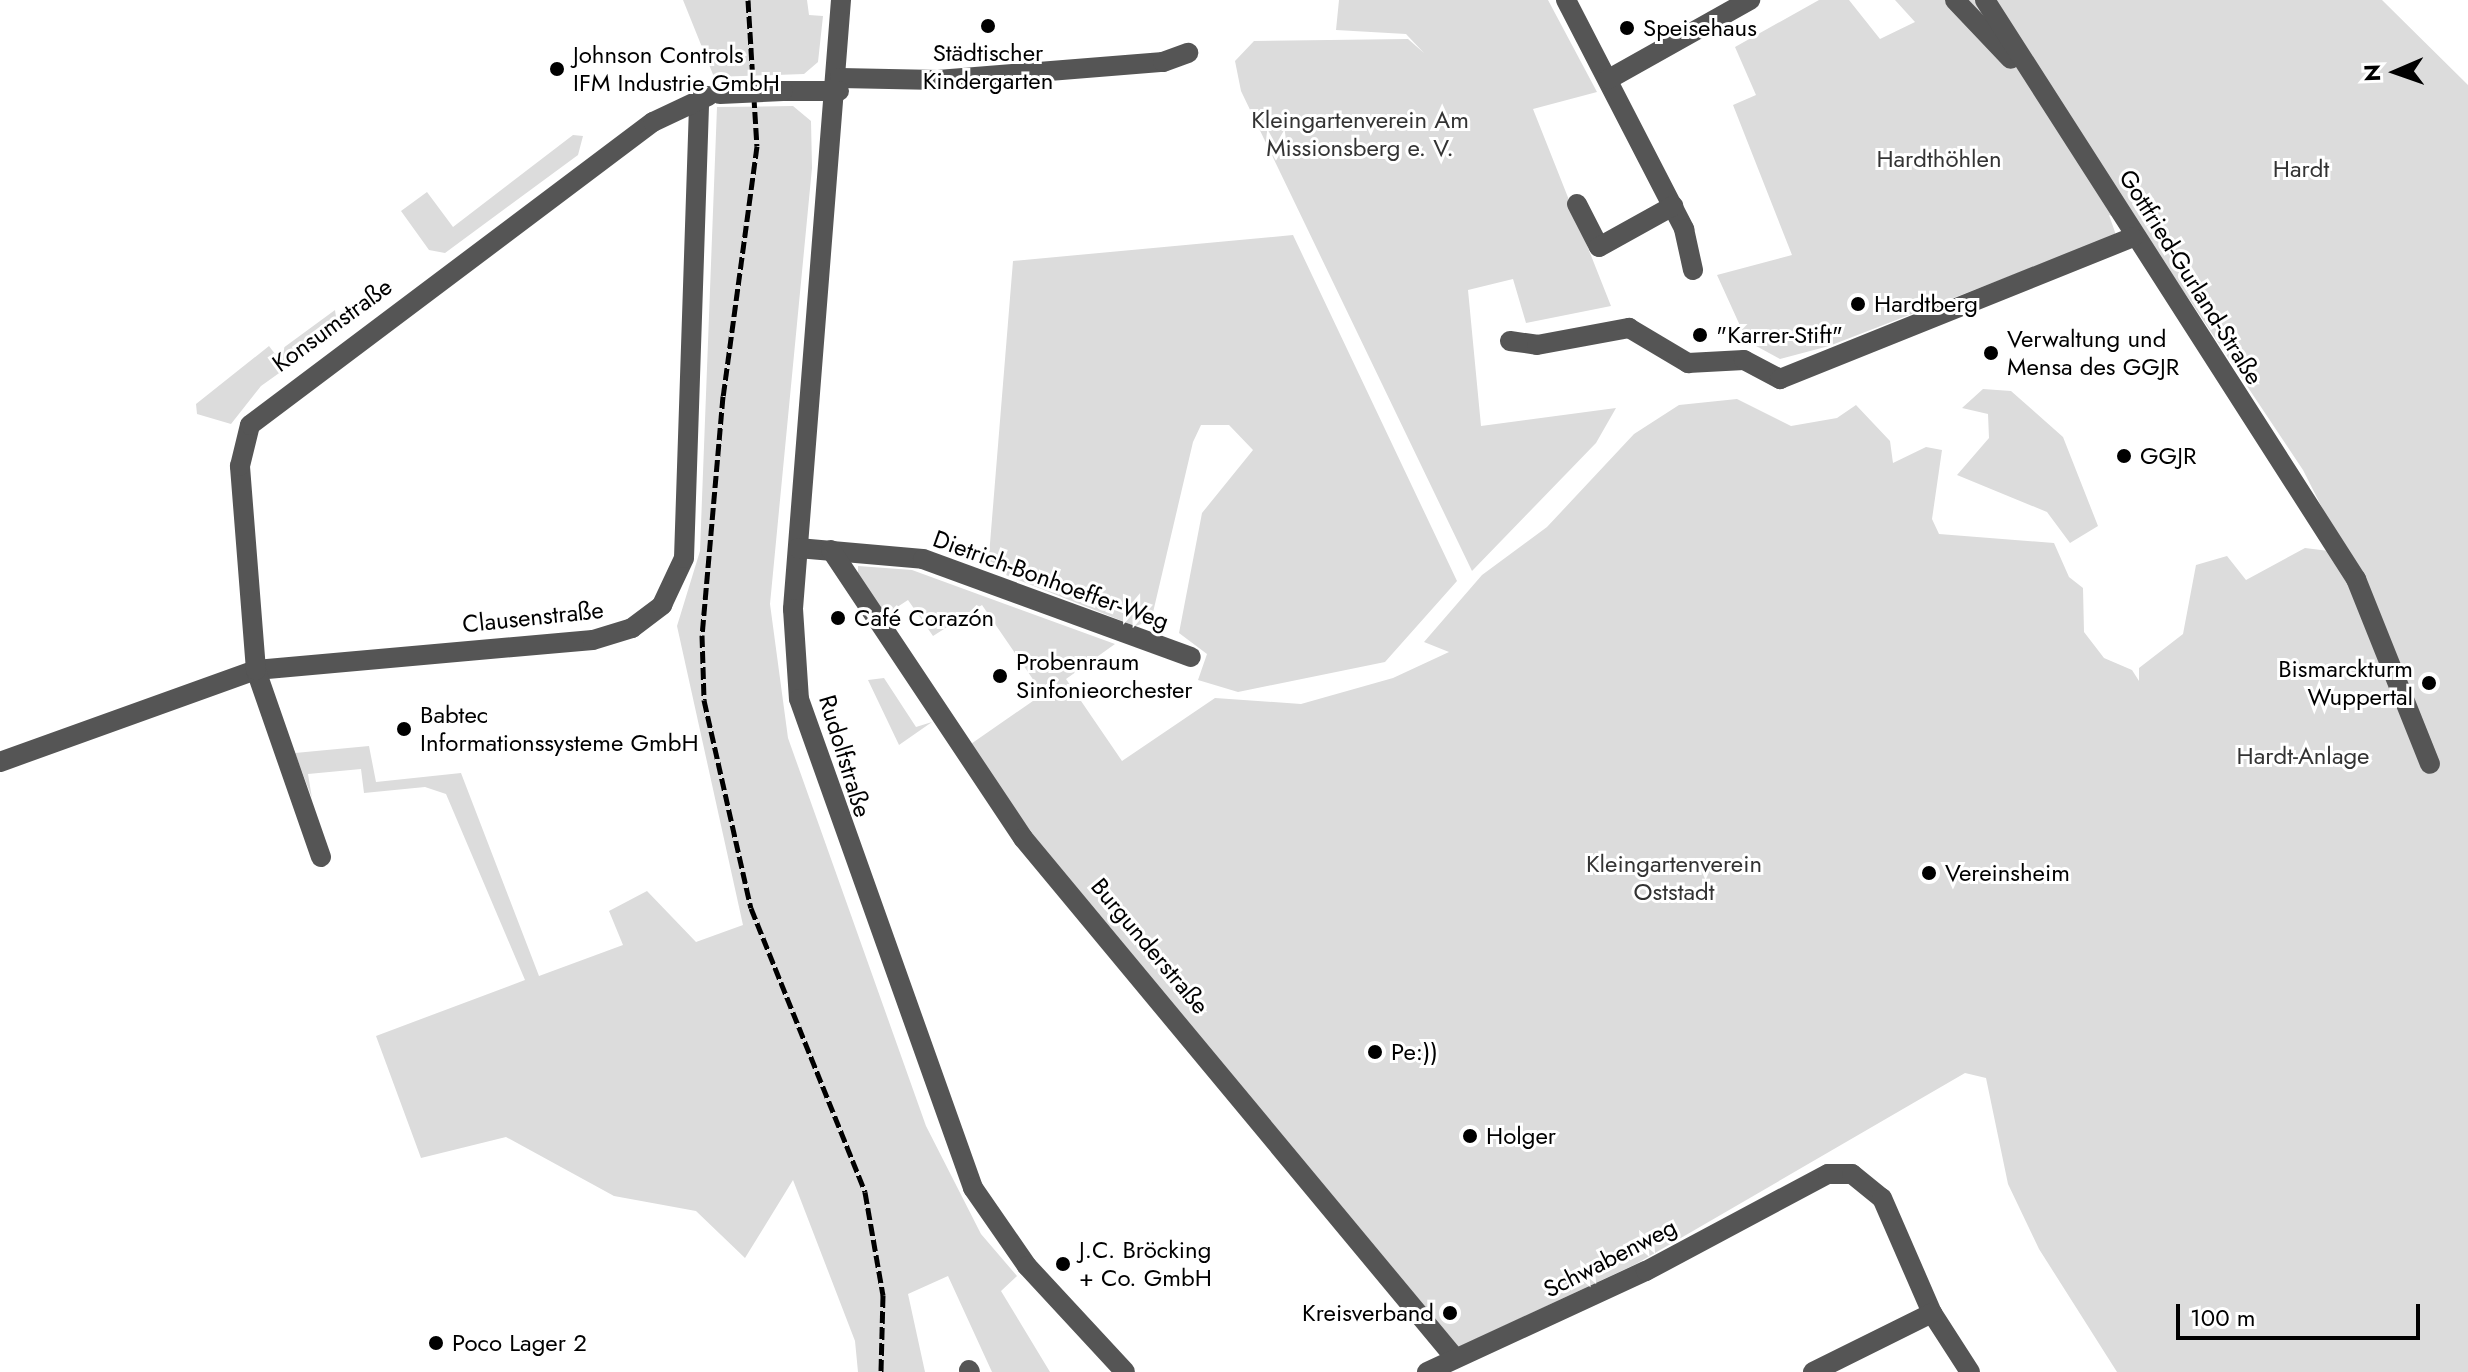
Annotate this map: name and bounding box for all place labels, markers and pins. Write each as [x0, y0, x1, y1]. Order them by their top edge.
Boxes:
place label: Speisehaus [1643, 14, 1757, 42]
marker: Städtischer Kindergarten [979, 17, 997, 35]
marker: Speisehaus [1618, 19, 1636, 37]
place label: Städtischer Kindergarten [923, 39, 1053, 95]
place label: Johnson Controls IFM Industrie GmbH [573, 41, 780, 97]
marker: Johnson Controls IFM Industrie GmbH [548, 60, 566, 78]
place label: Hardtberg [1874, 290, 1978, 318]
marker: Hardtberg [1849, 295, 1867, 313]
place label: "Karrer-Stift" [1716, 321, 1843, 349]
place label: Verwaltung und Mensa des GGJR [2007, 325, 2179, 381]
marker: "Karrer-Stift" [1691, 326, 1709, 344]
marker: Verwaltung und Mensa des GGJR [1982, 344, 2000, 362]
place label: GGJR [2140, 442, 2196, 470]
marker: GGJR [2115, 447, 2133, 465]
place label: Café Corazón [854, 604, 994, 632]
marker: Café Corazón [829, 609, 847, 627]
place label: Probenraum Sinfonieorchester [1016, 648, 1193, 704]
place label: Bismarckturm Wuppertal [2278, 655, 2413, 711]
marker: Probenraum Sinfonieorchester [991, 667, 1009, 685]
marker: Bismarckturm Wuppertal [2420, 674, 2438, 692]
place label: Babtec Informationssysteme GmbH [420, 701, 699, 757]
marker: Babtec Informationssysteme GmbH [395, 720, 413, 738]
place label: Vereinsheim [1945, 859, 2070, 887]
marker: Vereinsheim [1920, 864, 1938, 882]
place label: Pe:)) [1391, 1038, 1438, 1066]
marker: Pe:)) [1366, 1043, 1384, 1061]
place label: Holger [1486, 1122, 1556, 1150]
marker: Holger [1461, 1127, 1479, 1145]
place label: J.C. Bröcking + Co. GmbH [1079, 1236, 1212, 1292]
marker: J.C. Bröcking + Co. GmbH [1054, 1255, 1072, 1273]
place label: Kreisverband [1302, 1299, 1434, 1327]
marker: Kreisverband [1441, 1304, 1459, 1322]
place label: Poco Lager 2 [452, 1329, 587, 1357]
marker: Poco Lager 2 [427, 1334, 445, 1352]

